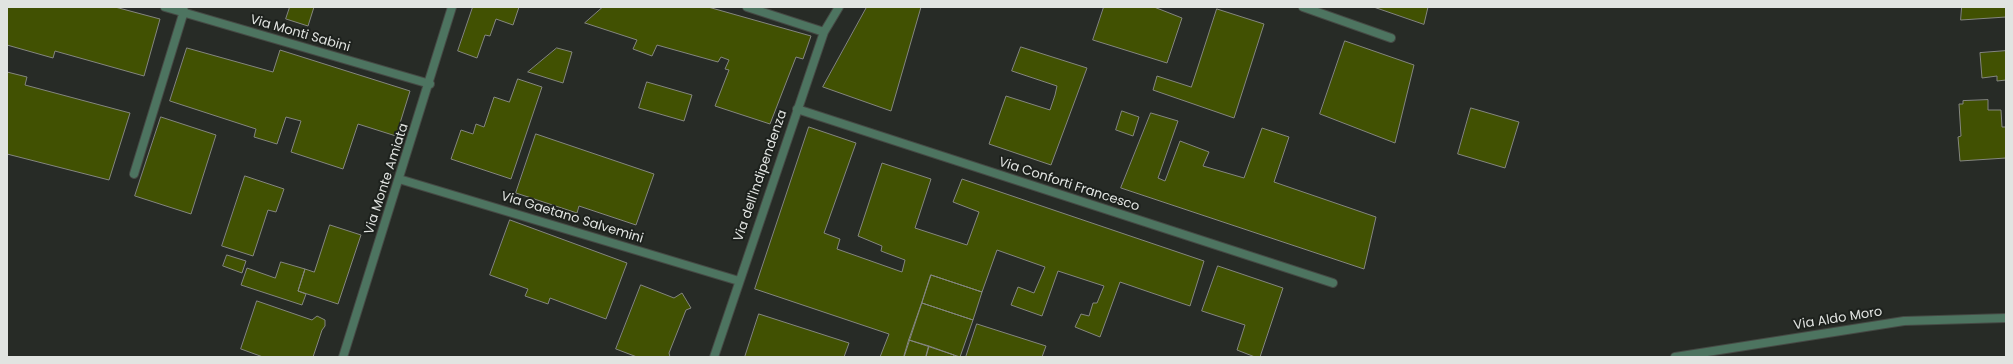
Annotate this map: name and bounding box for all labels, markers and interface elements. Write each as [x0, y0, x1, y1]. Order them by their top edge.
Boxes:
street label: Via Monti Sabini [248, 12, 352, 56]
street label: Via dell'Indipendenza [731, 108, 791, 244]
street label: Via Monte Amiata [362, 121, 412, 237]
street label: Via Conforti Francesco [997, 155, 1141, 215]
street label: Via Gaetano Salvemini [499, 189, 645, 247]
street label: Via Aldo Moro [1793, 304, 1883, 334]

